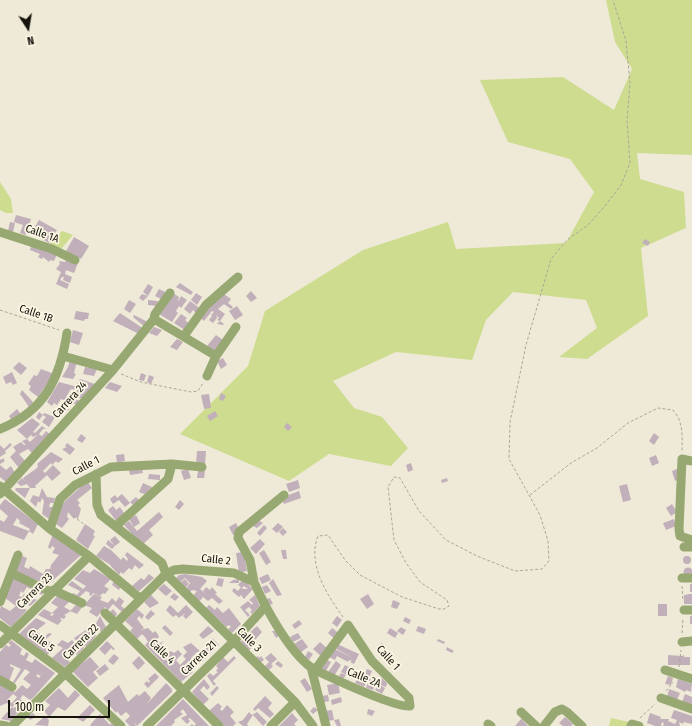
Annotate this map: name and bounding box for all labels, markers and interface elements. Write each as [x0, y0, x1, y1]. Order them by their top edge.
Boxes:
north arrow [8, 8, 48, 48]
text: N [26, 33, 35, 47]
street label: Calle 1A [23, 222, 61, 246]
street label: Calle 1B [17, 302, 55, 326]
street label: Carrera 24 [50, 379, 90, 421]
street label: Calle 1 [70, 453, 102, 479]
street label: Calle 2 [201, 552, 231, 568]
street label: Carrera 23 [14, 570, 56, 612]
street label: Carrera 22 [60, 621, 102, 663]
street label: Calle 3 [234, 625, 264, 655]
street label: Calle 5 [25, 627, 57, 655]
street label: Calle 4 [147, 637, 177, 667]
street label: Carrera 21 [179, 638, 219, 678]
street label: Calle 1 [373, 643, 403, 673]
street label: Calle 2A [345, 665, 383, 691]
scale bar [10, 692, 112, 718]
text: 100 m [15, 700, 44, 714]

